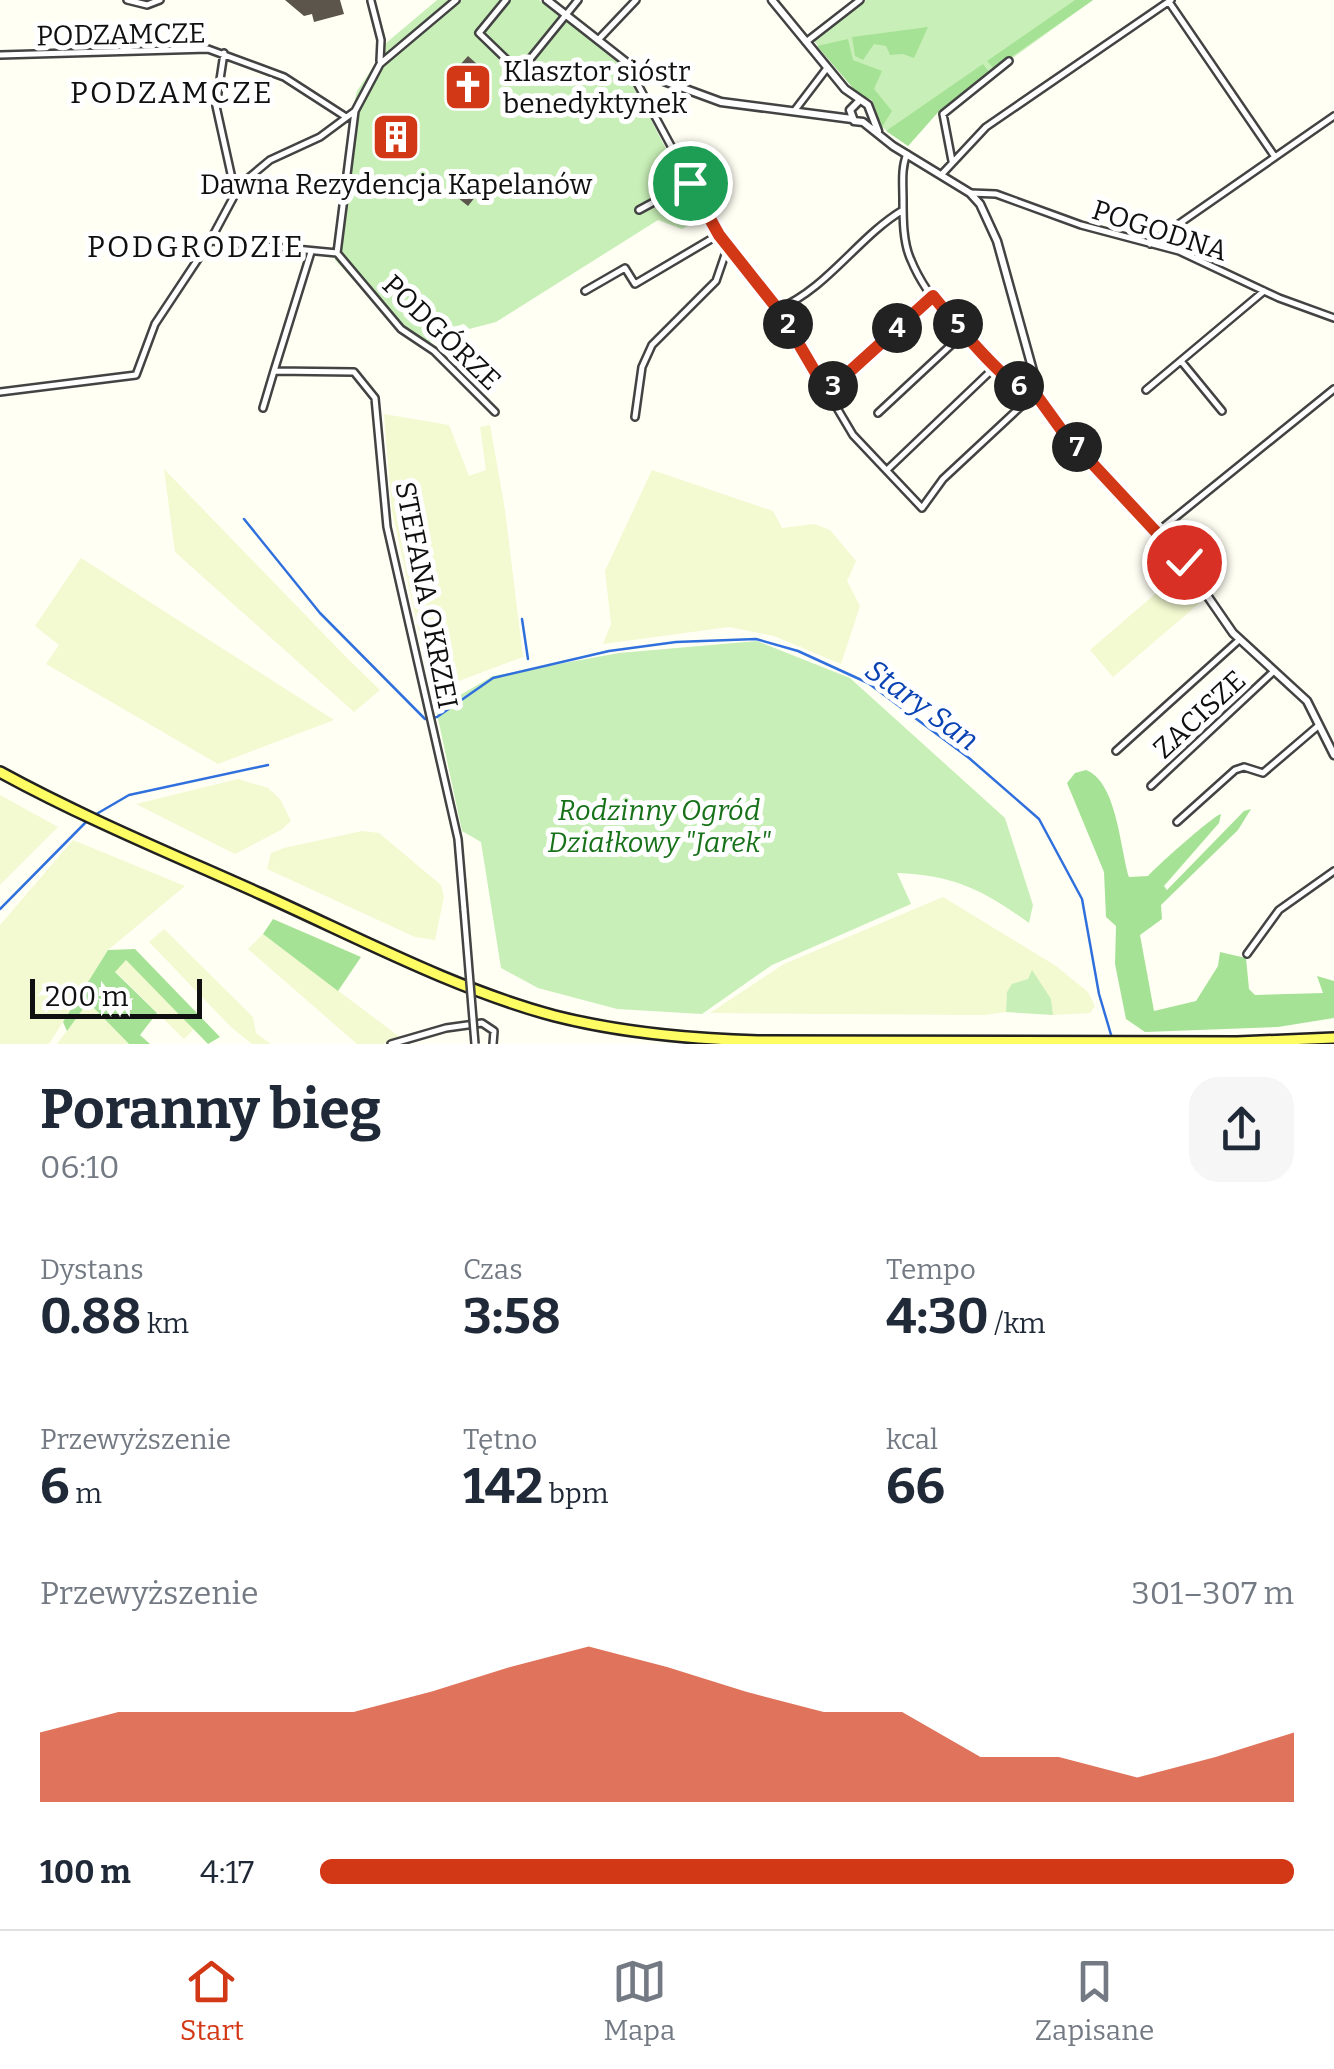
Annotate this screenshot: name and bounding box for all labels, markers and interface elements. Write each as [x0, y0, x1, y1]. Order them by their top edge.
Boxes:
street label: PODZAMCZE [36, 17, 206, 52]
place label: Klasztor sióstr benedyktynek [503, 55, 690, 120]
church icon: Klasztor sióstr benedyktynek [442, 61, 494, 113]
district label: PODZAMCZE [70, 75, 274, 111]
building icon: Dawna Rezydencja Kapelanów [370, 111, 422, 163]
pin [648, 141, 733, 226]
icon: arrive [663, 156, 718, 211]
place label: Dawna Rezydencja Kapelanów [200, 168, 593, 201]
street label: POGODNA [1088, 193, 1232, 268]
district label: PODGRODZIE [87, 229, 305, 265]
street label: PODGÓRZE [376, 267, 508, 397]
pin: 2 [763, 299, 813, 349]
pin: 5 [933, 299, 983, 349]
pin: 4 [872, 303, 922, 353]
text: 2 [780, 307, 796, 340]
text: 5 [950, 307, 966, 340]
text: 4 [888, 311, 906, 344]
pin: 3 [808, 361, 858, 411]
pin: 6 [994, 361, 1044, 411]
text: 3 [825, 369, 841, 402]
text: 6 [1011, 369, 1027, 402]
pin: 7 [1052, 422, 1102, 472]
text: 7 [1069, 430, 1085, 463]
street label: STEFANA OKRZEI [388, 479, 465, 711]
pin [1142, 520, 1227, 605]
icon: check [1157, 535, 1212, 590]
water label: Stary San [858, 652, 986, 758]
street label: ZACISZE [1147, 664, 1252, 765]
park label: Rodzinny Ogród Działkowy "Jarek" [547, 794, 771, 859]
scale bar [30, 974, 202, 1018]
text: 200 m [45, 980, 128, 1013]
text: Poranny bieg [40, 1077, 381, 1143]
button: share [1189, 1077, 1294, 1182]
text: 06:10 [40, 1148, 120, 1186]
text: Dystans [40, 1253, 144, 1286]
text: Czas [463, 1253, 523, 1286]
text: Tempo [886, 1253, 976, 1286]
text: 0.88 [40, 1286, 141, 1346]
text: 3:58 [463, 1286, 561, 1346]
text: 4:30 [886, 1286, 989, 1346]
text: km [141, 1307, 189, 1340]
text: /km [989, 1307, 1046, 1340]
text: Przewyższenie [40, 1423, 231, 1456]
text: Tętno [463, 1423, 537, 1456]
text: kcal [886, 1423, 938, 1456]
text: 6 [40, 1456, 70, 1516]
text: 142 [463, 1456, 543, 1516]
text: 66 [886, 1456, 945, 1516]
text: m [70, 1477, 102, 1510]
text: bpm [543, 1477, 608, 1510]
text: Przewyższenie [40, 1574, 259, 1612]
text: 301–307 m [1132, 1574, 1294, 1612]
text: 100 m [40, 1853, 131, 1891]
text: 4:17 [200, 1853, 254, 1891]
tab: Start [180, 1954, 244, 2047]
tab: Mapa [603, 1954, 675, 2047]
tab: Zapisane [1035, 1954, 1154, 2047]

